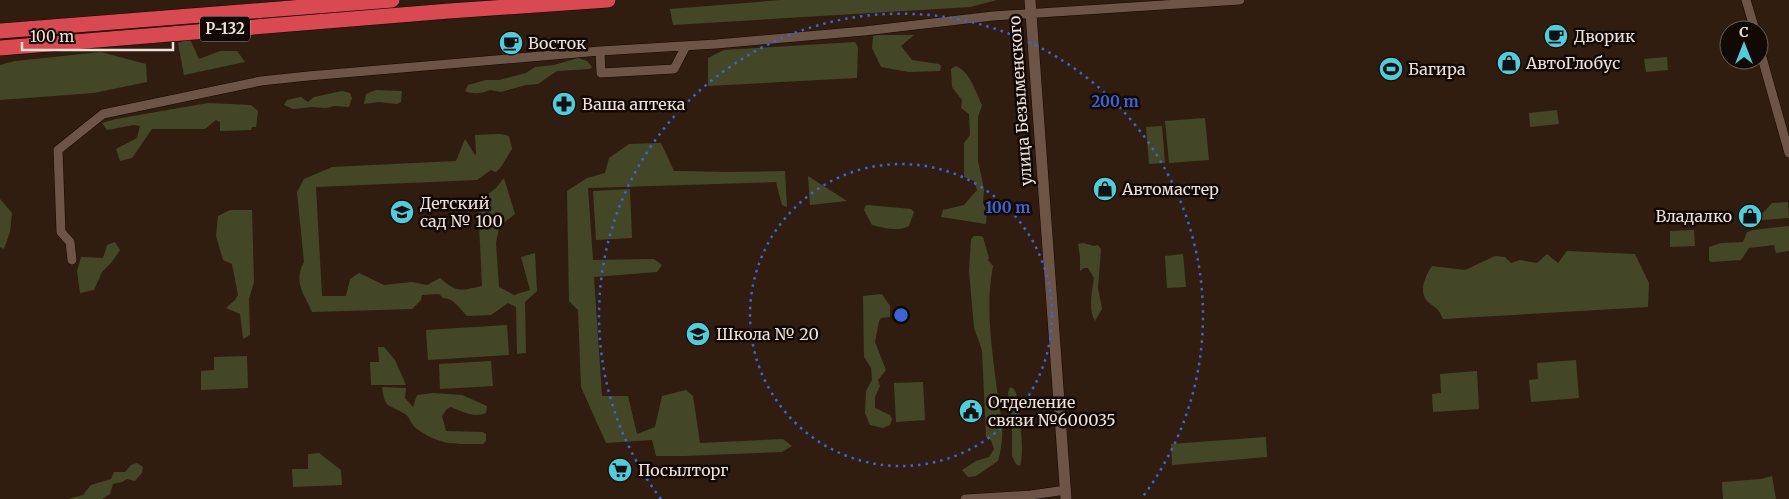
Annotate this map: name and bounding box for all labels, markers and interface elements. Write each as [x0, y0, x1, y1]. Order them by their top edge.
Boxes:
street label: улица Безыменского [1004, 15, 1036, 187]
road number: Р-132 [200, 16, 250, 42]
scale bar [22, 20, 174, 52]
north arrow [1719, 20, 1769, 70]
cafe icon: Дворик [1543, 23, 1569, 49]
text: С [1739, 23, 1749, 41]
place label: Дворик [1574, 26, 1635, 46]
text: 100 m [30, 27, 74, 46]
cafe icon: Восток [498, 30, 524, 56]
place label: Восток [528, 33, 586, 53]
shop icon: АвтоГлобус [1496, 50, 1522, 76]
place label: АвтоГлобус [1525, 53, 1620, 73]
sports icon: Багира [1378, 56, 1404, 82]
place label: Багира [1408, 59, 1466, 79]
pharmacy icon: Ваша аптека [551, 91, 577, 117]
text: 200 m [1091, 92, 1139, 111]
place label: Ваша аптека [582, 94, 686, 114]
shop icon: Автомастер [1092, 176, 1118, 202]
place label: Автомастер [1121, 179, 1219, 199]
place label: Детский сад № 100 [420, 193, 503, 231]
text: 100 m [986, 198, 1030, 217]
school or university icon: Детский сад № 100 [389, 199, 415, 225]
shop icon: Владалко [1737, 203, 1763, 229]
place label: Владалко [1655, 206, 1732, 226]
centre of rings [892, 306, 910, 324]
school or university icon: Школа № 20 [685, 321, 711, 347]
place label: Школа № 20 [716, 324, 819, 344]
place label: Отделение связи №600035 [988, 392, 1116, 430]
public building icon: Отделение связи №600035 [958, 398, 984, 424]
supermarket icon: Посылторг [607, 457, 633, 483]
place label: Посылторг [638, 460, 729, 480]

